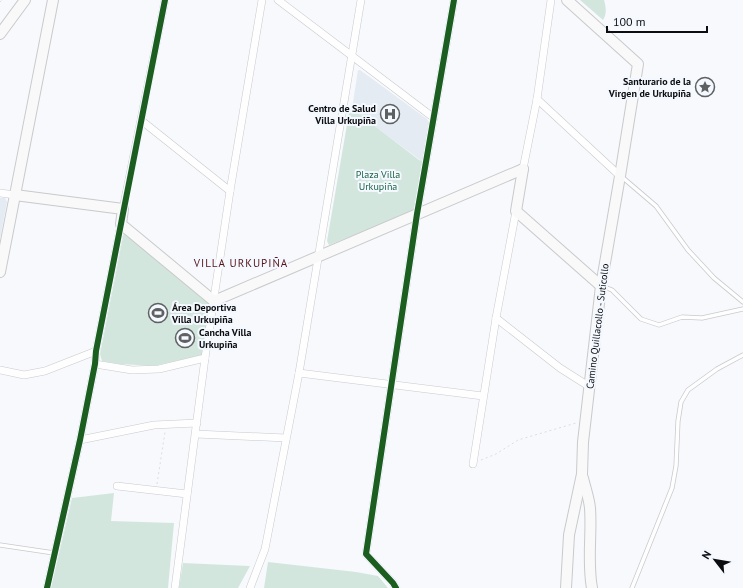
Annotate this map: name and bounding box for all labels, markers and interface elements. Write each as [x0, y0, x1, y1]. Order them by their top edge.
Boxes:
scale bar [607, 8, 707, 34]
text: 100 m [613, 14, 646, 29]
place label: Santurario de la Virgen de Urkupiña [608, 75, 691, 100]
place icon: Santurario de la Virgen de Urkupiña [694, 76, 716, 98]
place label: Centro de Salud Villa Urkupiña [308, 102, 376, 127]
hospital icon: Centro de Salud Villa Urkupiña [379, 103, 401, 125]
park label: Plaza Villa Urkupiña [356, 168, 400, 193]
district label: VILLA URKUPIÑA [193, 256, 288, 270]
street label: Camino Quillacollo - Suticollo [583, 263, 612, 390]
place label: Área Deportiva Villa Urkupiña [171, 301, 236, 326]
sports icon: Área Deportiva Villa Urkupiña [147, 302, 169, 324]
place label: Cancha Villa Urkupiña [199, 326, 251, 351]
sports icon: Cancha Villa Urkupiña [174, 327, 196, 349]
north arrow [695, 540, 735, 580]
text: N [699, 548, 714, 562]

